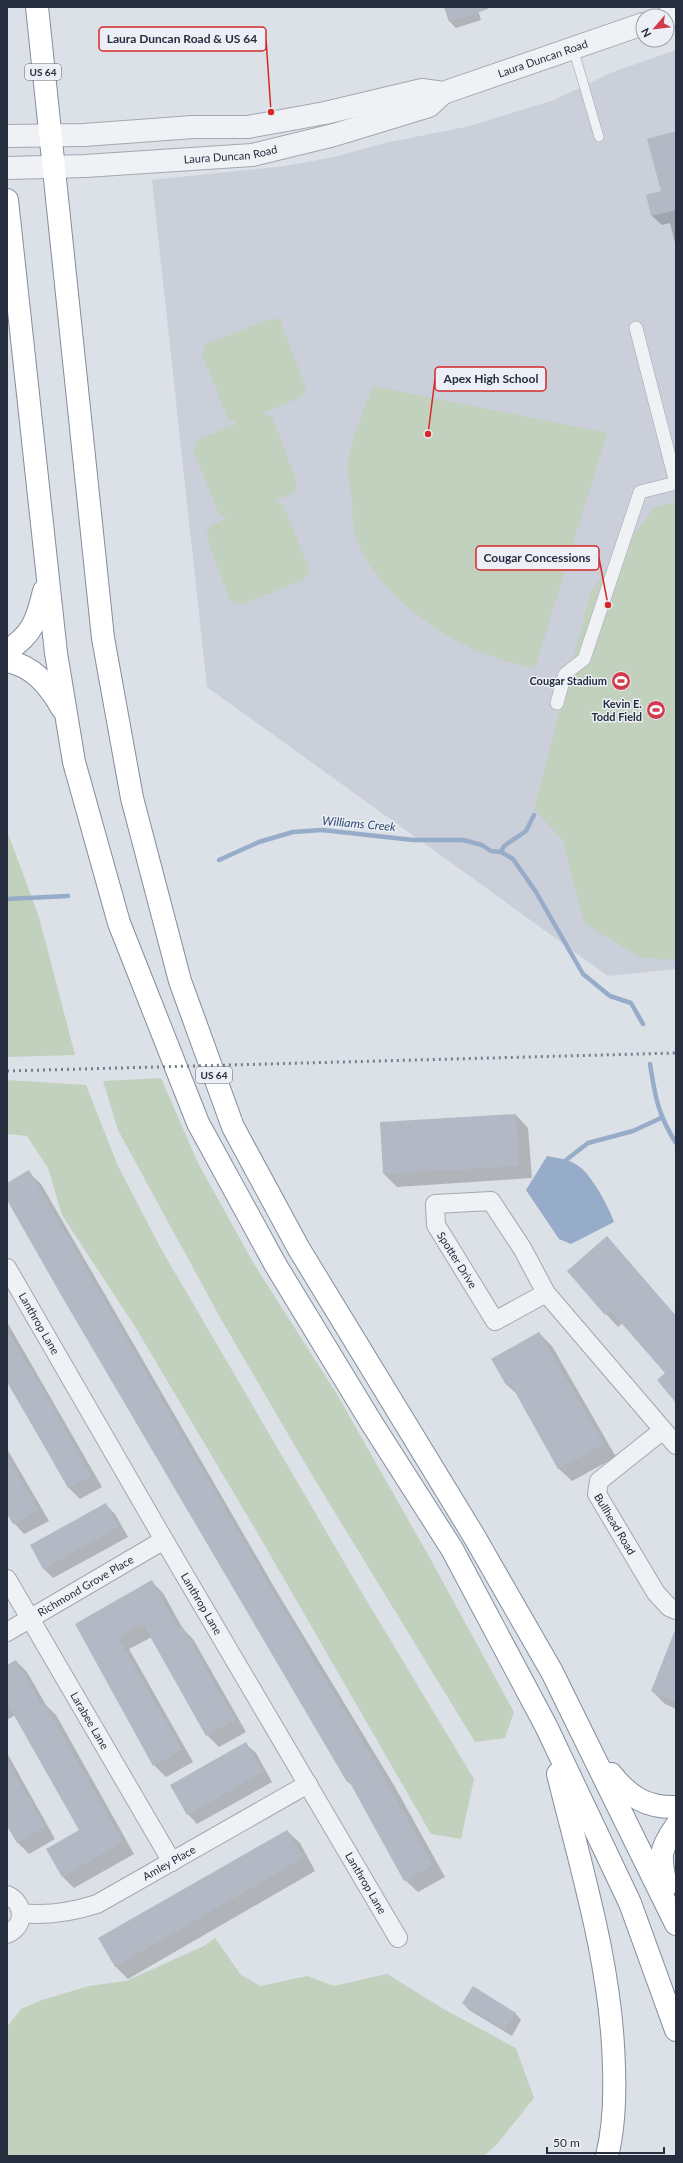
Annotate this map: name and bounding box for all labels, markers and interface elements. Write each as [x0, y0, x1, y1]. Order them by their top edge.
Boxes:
north arrow [635, 8, 675, 48]
text: N [638, 26, 653, 40]
callout: Laura Duncan Road & US 64 [99, 27, 266, 51]
text: Laura Duncan Road & US 64 [107, 31, 257, 46]
street label: Laura Duncan Road [496, 37, 589, 80]
road number: US 64 [25, 64, 61, 80]
street label: Laura Duncan Road [183, 142, 278, 165]
callout: Apex High School [435, 367, 546, 391]
text: Apex High School [443, 371, 538, 386]
callout: Cougar Concessions [476, 546, 599, 570]
text: Cougar Concessions [483, 550, 591, 565]
sports icon: Cougar Stadium [610, 670, 632, 692]
place label: Cougar Stadium [529, 674, 607, 687]
place label: Kevin E. Todd Field [591, 697, 642, 723]
sports icon: Kevin E. Todd Field [645, 699, 667, 721]
water label: Williams Creek [322, 813, 397, 834]
road number: US 64 [196, 1067, 232, 1083]
street label: Spotter Drive [435, 1229, 480, 1291]
street label: Lanthrop Lane [16, 1290, 62, 1357]
street label: Bullhead Road [592, 1491, 639, 1557]
street label: Richmond Grove Place [35, 1552, 136, 1619]
street label: Lanthrop Lane [179, 1570, 225, 1637]
street label: Larabee Lane [68, 1689, 112, 1752]
street label: Amley Place [140, 1842, 198, 1883]
street label: Lanthrop Lane [343, 1850, 389, 1916]
scale bar [547, 2129, 664, 2155]
text: 50 m [553, 2135, 580, 2150]

